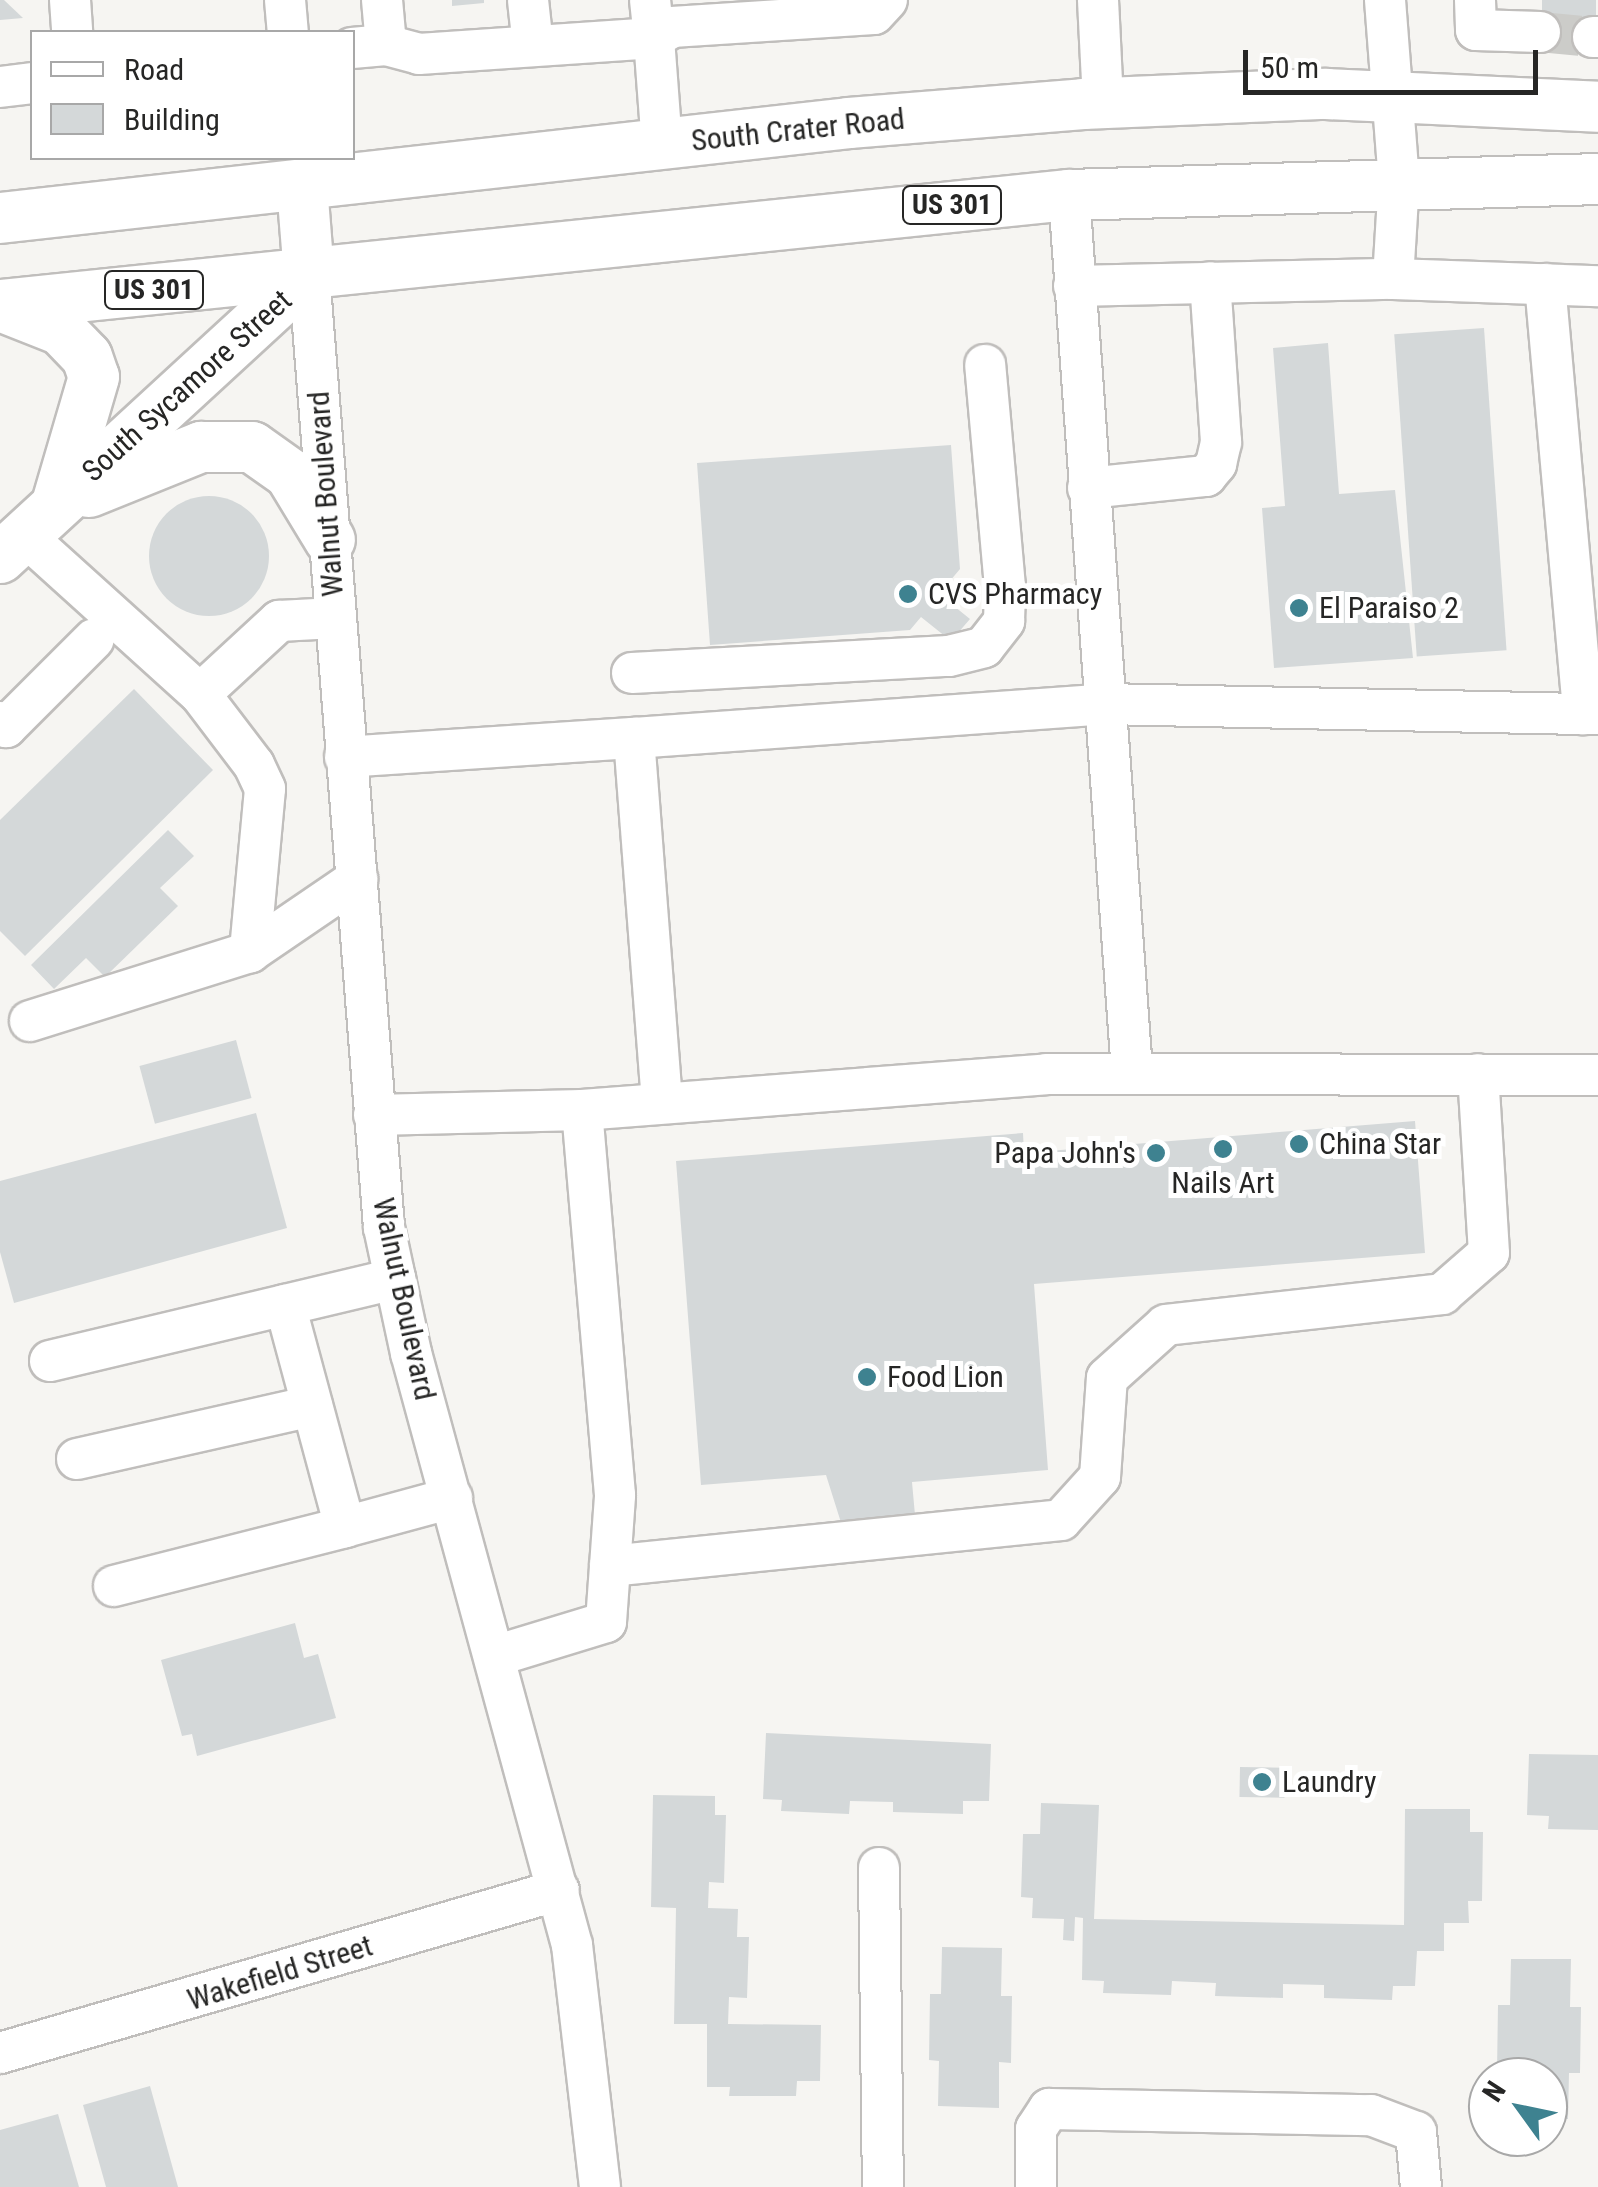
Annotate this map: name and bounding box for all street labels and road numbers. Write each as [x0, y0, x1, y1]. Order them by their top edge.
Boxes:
street label: South Crater Road [689, 101, 907, 159]
road number: US 301 [902, 182, 1002, 228]
road number: US 301 [104, 267, 204, 313]
street label: South Sycamore Street [75, 283, 299, 489]
street label: Walnut Boulevard [301, 390, 351, 598]
street label: Walnut Boulevard [365, 1195, 443, 1403]
street label: Wakefield Street [183, 1928, 377, 2018]

